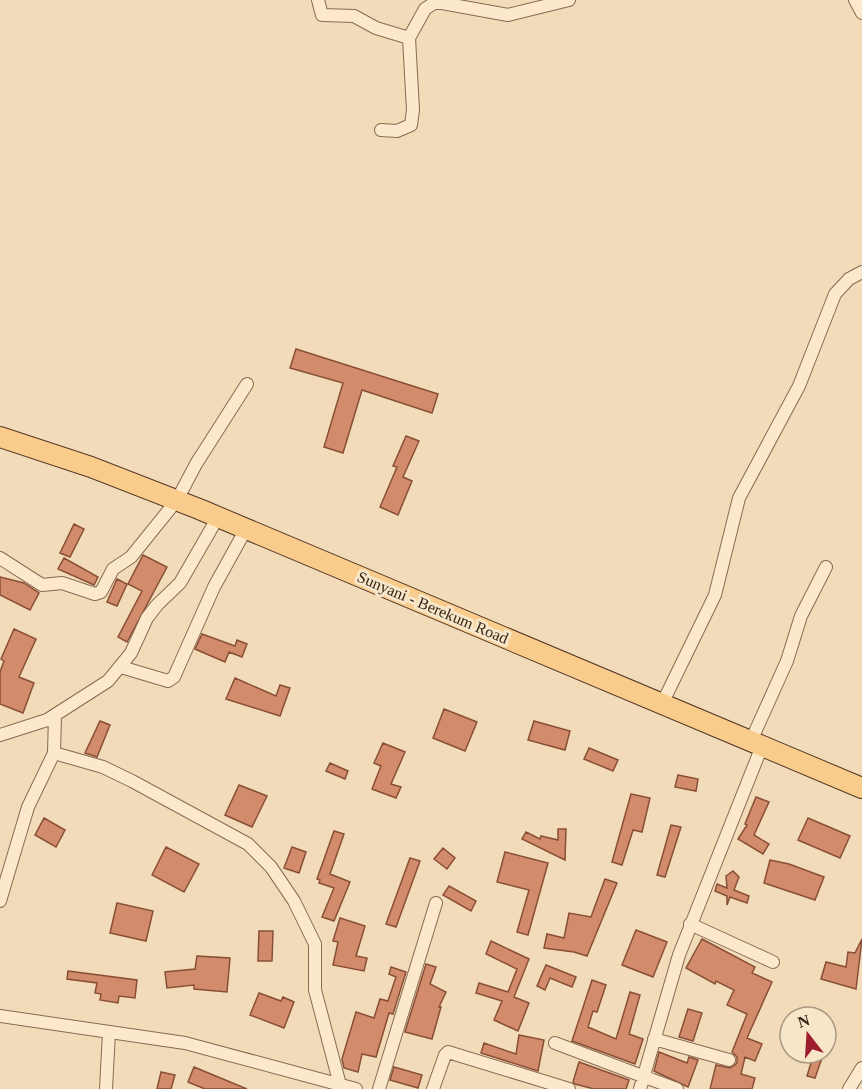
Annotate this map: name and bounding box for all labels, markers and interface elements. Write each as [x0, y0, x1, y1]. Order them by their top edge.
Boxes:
street label: Sunyani - Berekum Road [354, 568, 511, 648]
north arrow [778, 1005, 838, 1065]
text: N [796, 1011, 812, 1031]

